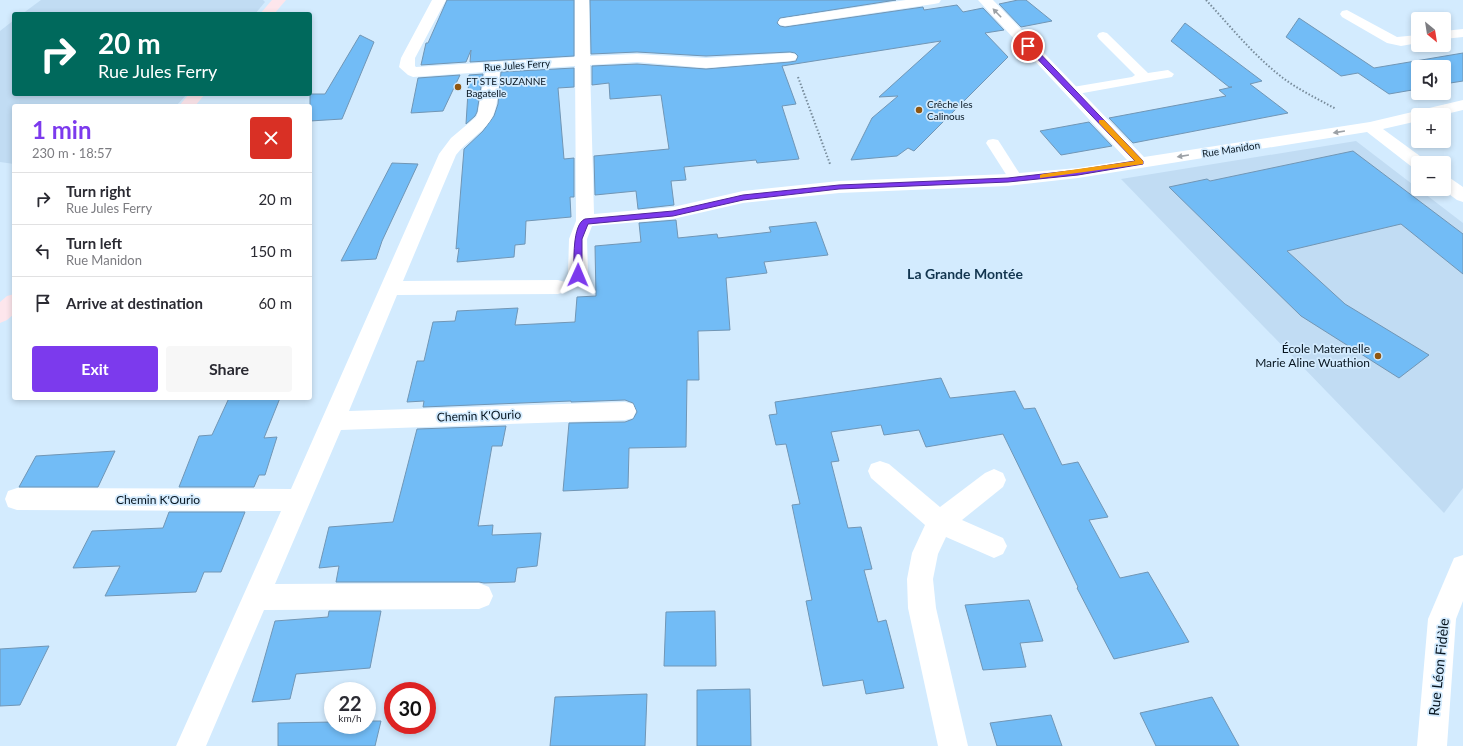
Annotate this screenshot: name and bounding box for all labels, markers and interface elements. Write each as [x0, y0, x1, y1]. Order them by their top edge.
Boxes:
one-way arrow [993, 8, 1002, 18]
north arrow [1411, 12, 1451, 52]
map controls [1411, 12, 1451, 196]
text: 20 m [98, 26, 161, 60]
icon: right [32, 28, 84, 80]
pin [1011, 29, 1045, 63]
icon: arrive [1017, 35, 1039, 57]
street label: Rue Jules Ferry [484, 57, 551, 73]
text: Rue Jules Ferry [98, 60, 217, 82]
button: sound [1411, 60, 1451, 100]
place label: FT STE SUZANNE Bagatelle [466, 75, 546, 99]
marker: FT STE SUZANNE Bagatelle [453, 82, 463, 92]
place label: Crêche les Calinous [927, 98, 973, 122]
marker: Crêche les Calinous [914, 105, 924, 115]
button: + [1411, 108, 1451, 148]
text: 1 min [32, 115, 92, 144]
button: close [250, 117, 292, 159]
one-way arrow [1333, 129, 1345, 135]
street label: Rue Manidon [1201, 139, 1261, 159]
text: 230 m · 18:57 [32, 145, 112, 161]
one-way arrow [1176, 153, 1189, 159]
button: − [1411, 156, 1451, 196]
text: Turn right [66, 182, 131, 200]
icon: right [32, 188, 54, 210]
text: 20 m [258, 190, 292, 208]
text: Rue Jules Ferry [66, 200, 152, 216]
text: Turn left [66, 234, 122, 252]
icon: left [32, 240, 54, 262]
text: 150 m [250, 242, 292, 260]
text: Rue Manidon [66, 252, 142, 268]
position arrow [557, 254, 599, 296]
district label: La Grande Montée [907, 265, 1023, 282]
icon: arrive [32, 292, 54, 314]
text: Arrive at destination [66, 294, 203, 312]
text: 60 m [258, 294, 292, 312]
place label: École Maternelle Marie Aline Wuathion [1255, 341, 1370, 370]
button: Exit [32, 346, 158, 392]
button: Share [166, 346, 292, 392]
marker: École Maternelle Marie Aline Wuathion [1373, 351, 1383, 361]
street label: Chemin K'Ourio [437, 407, 522, 424]
street label: Chemin K'Ourio [116, 492, 200, 507]
street label: Rue Léon Fidèle [1425, 617, 1452, 716]
speed limit sign: 30 [384, 682, 436, 734]
text: 22 [338, 691, 362, 715]
text: km/h [338, 712, 362, 724]

